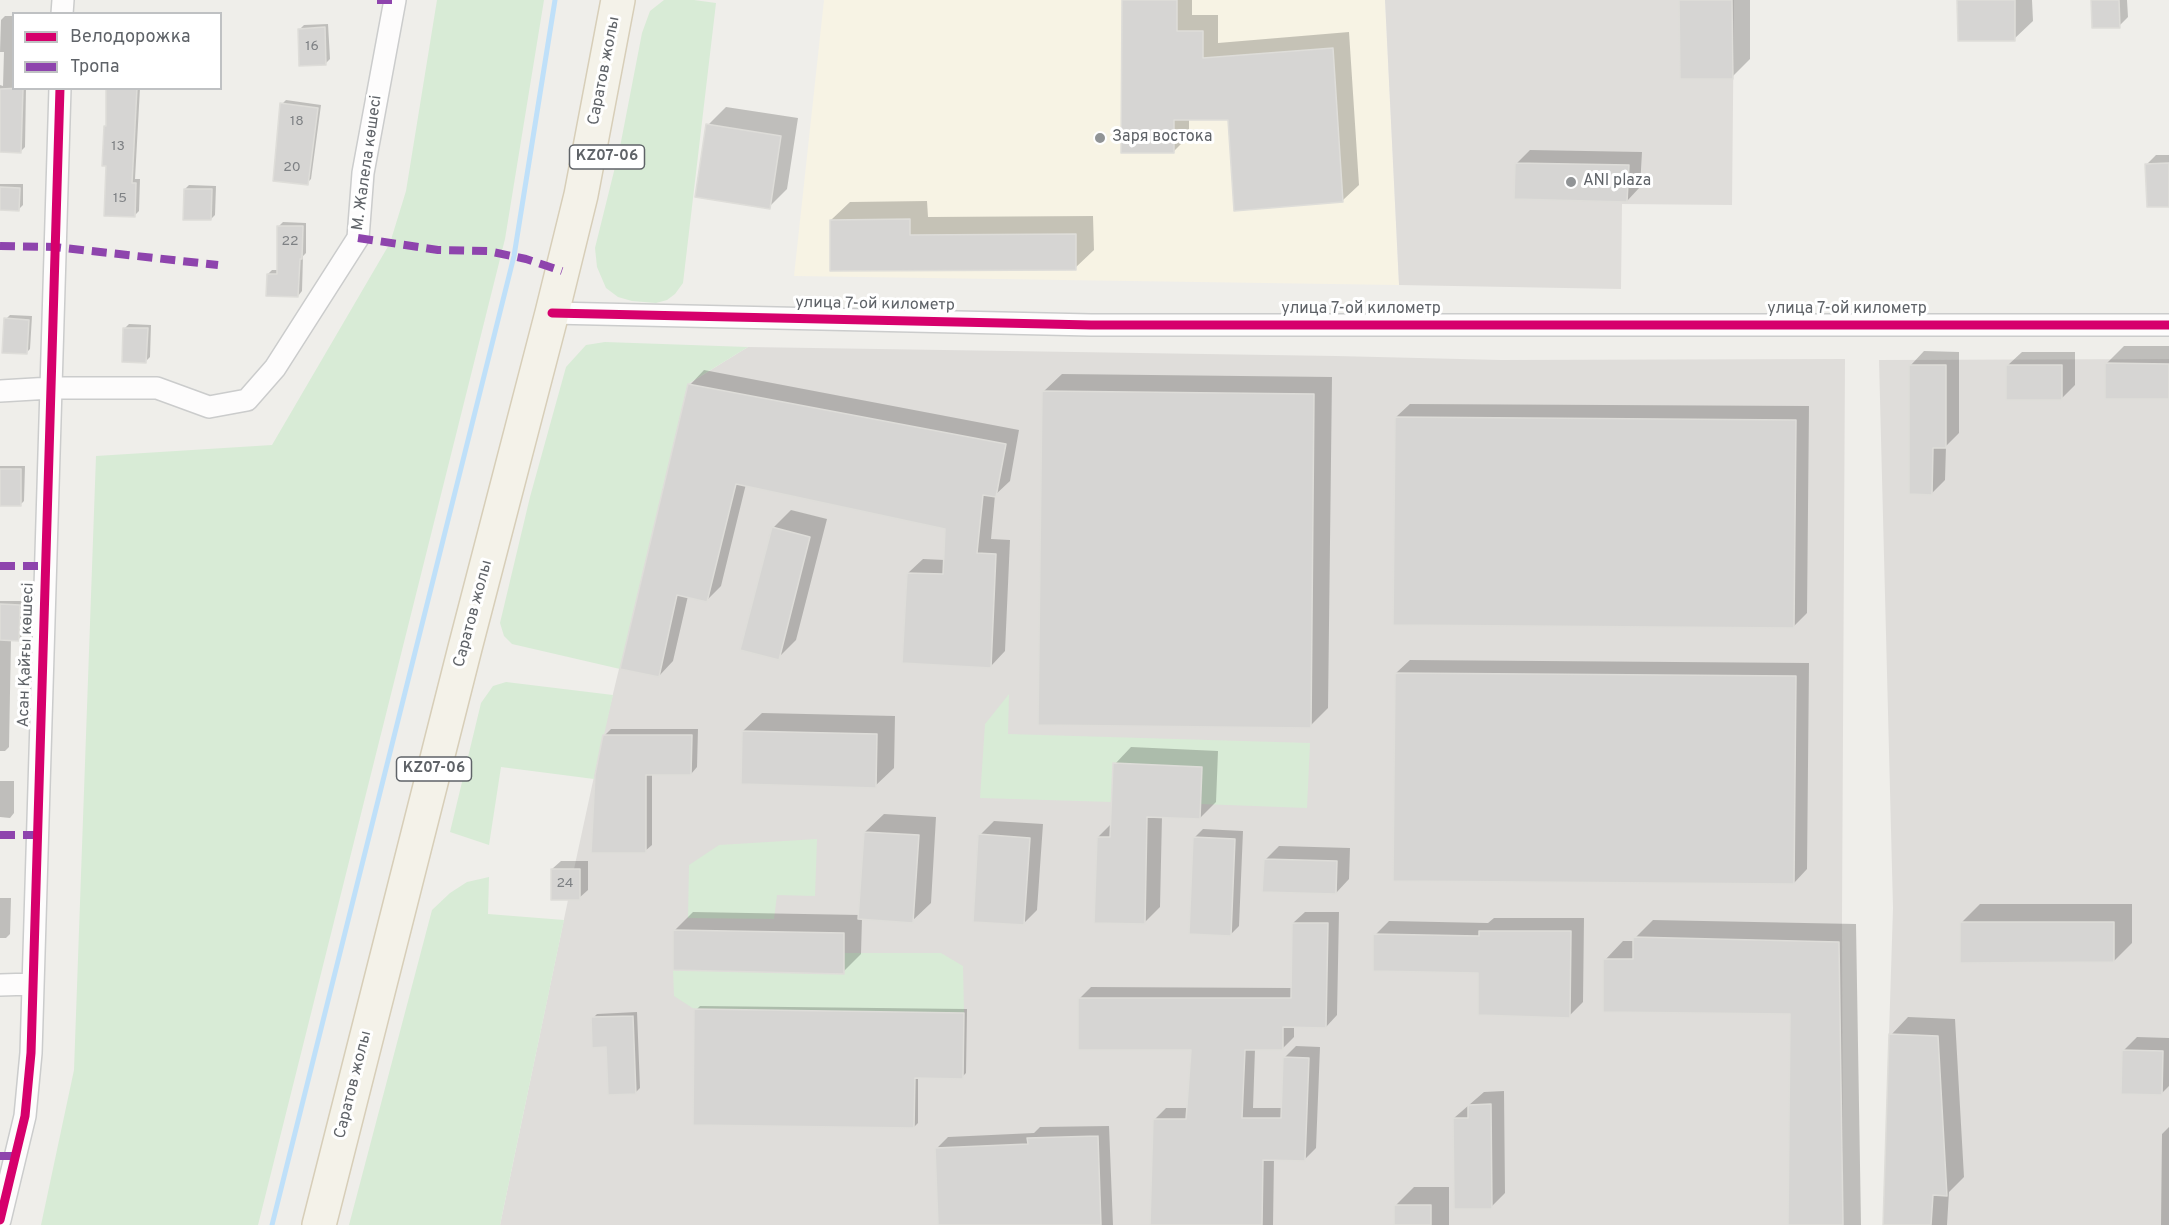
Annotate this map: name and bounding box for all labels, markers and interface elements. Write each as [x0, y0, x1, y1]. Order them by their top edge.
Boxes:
legend [12, 12, 222, 90]
street label: Саратов жолы [585, 15, 625, 127]
text: Велодорожка [70, 26, 190, 49]
house number: 16 [305, 39, 319, 55]
text: Тропа [70, 56, 119, 79]
street label: М. Жалела көшесі [349, 94, 387, 232]
house number: 18 [290, 114, 304, 130]
place label: Заря востока [1112, 128, 1212, 148]
marker: Заря востока [1093, 131, 1107, 145]
house number: 13 [111, 139, 125, 155]
road number: KZ07-06 [570, 145, 644, 169]
house number: 20 [283, 160, 301, 176]
place label: ANI plaza [1583, 172, 1651, 192]
marker: ANI plaza [1564, 175, 1578, 189]
house number: 15 [113, 191, 127, 207]
house number: 22 [281, 234, 299, 250]
street label: улица 7-ой километр [795, 294, 955, 316]
street label: улица 7-ой километр [1281, 300, 1441, 320]
street label: улица 7-ой километр [1767, 300, 1927, 320]
street label: Саратов жолы [450, 558, 498, 670]
street label: Асан Қайғы көшесі [15, 582, 39, 728]
road number: KZ07-06 [396, 757, 472, 781]
house number: 24 [556, 876, 574, 892]
street label: Саратов жолы [331, 1029, 377, 1141]

